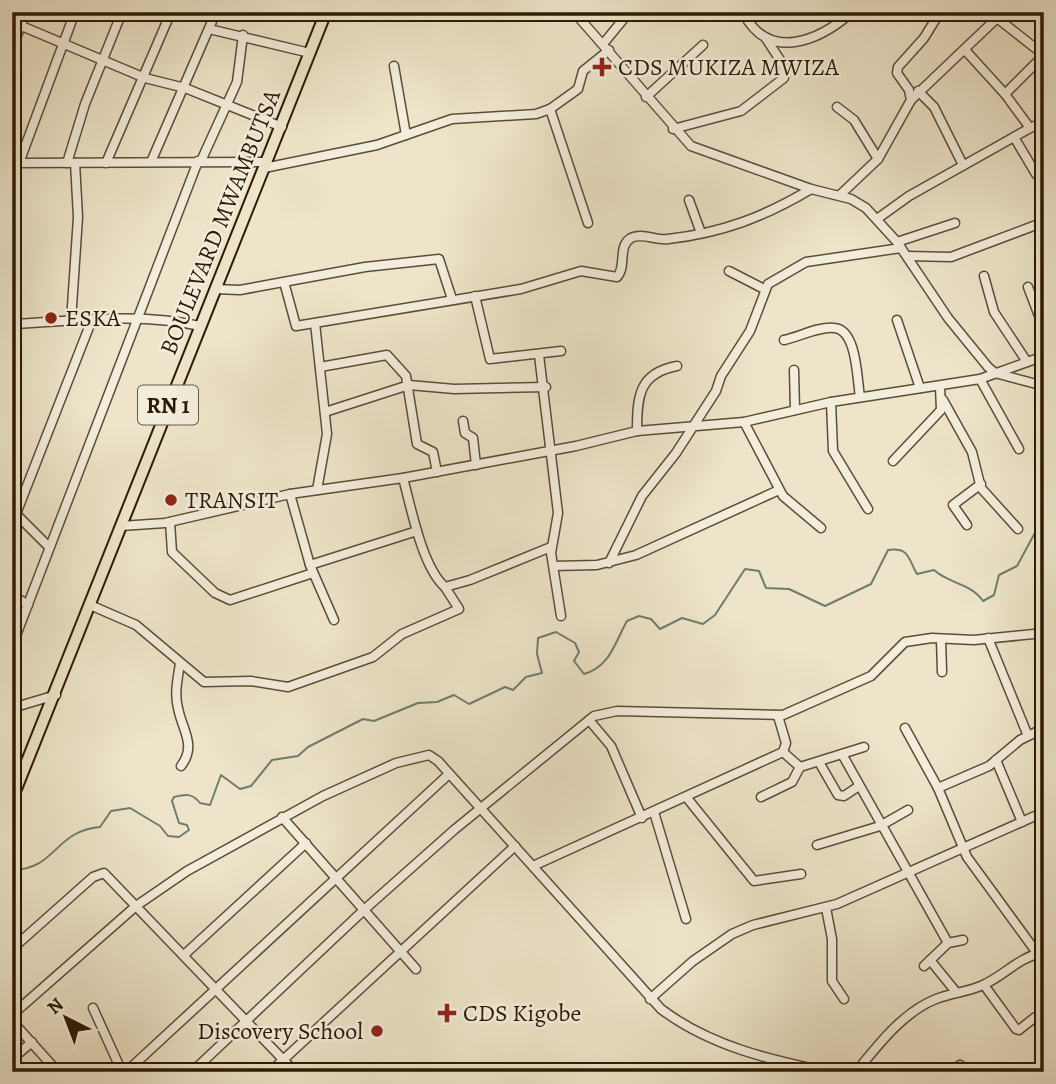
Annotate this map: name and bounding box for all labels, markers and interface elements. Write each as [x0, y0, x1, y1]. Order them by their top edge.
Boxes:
place label: CDS MUKIZA MWIZA [618, 51, 840, 83]
marker: CDS MUKIZA MWIZA [592, 57, 612, 77]
street label: BOULEVARD MWAMBUTSA [152, 84, 288, 359]
place label: ESKA [65, 302, 122, 334]
marker: ESKA [43, 310, 59, 326]
road number: RN 1 [138, 386, 198, 424]
place label: TRANSIT [185, 484, 278, 516]
marker: TRANSIT [163, 492, 179, 508]
north arrow [32, 982, 102, 1052]
text: N [41, 992, 69, 1020]
place label: CDS Kigobe [463, 997, 581, 1029]
marker: CDS Kigobe [437, 1003, 457, 1023]
place label: Discovery School [197, 1015, 363, 1047]
marker: Discovery School [369, 1023, 385, 1039]

